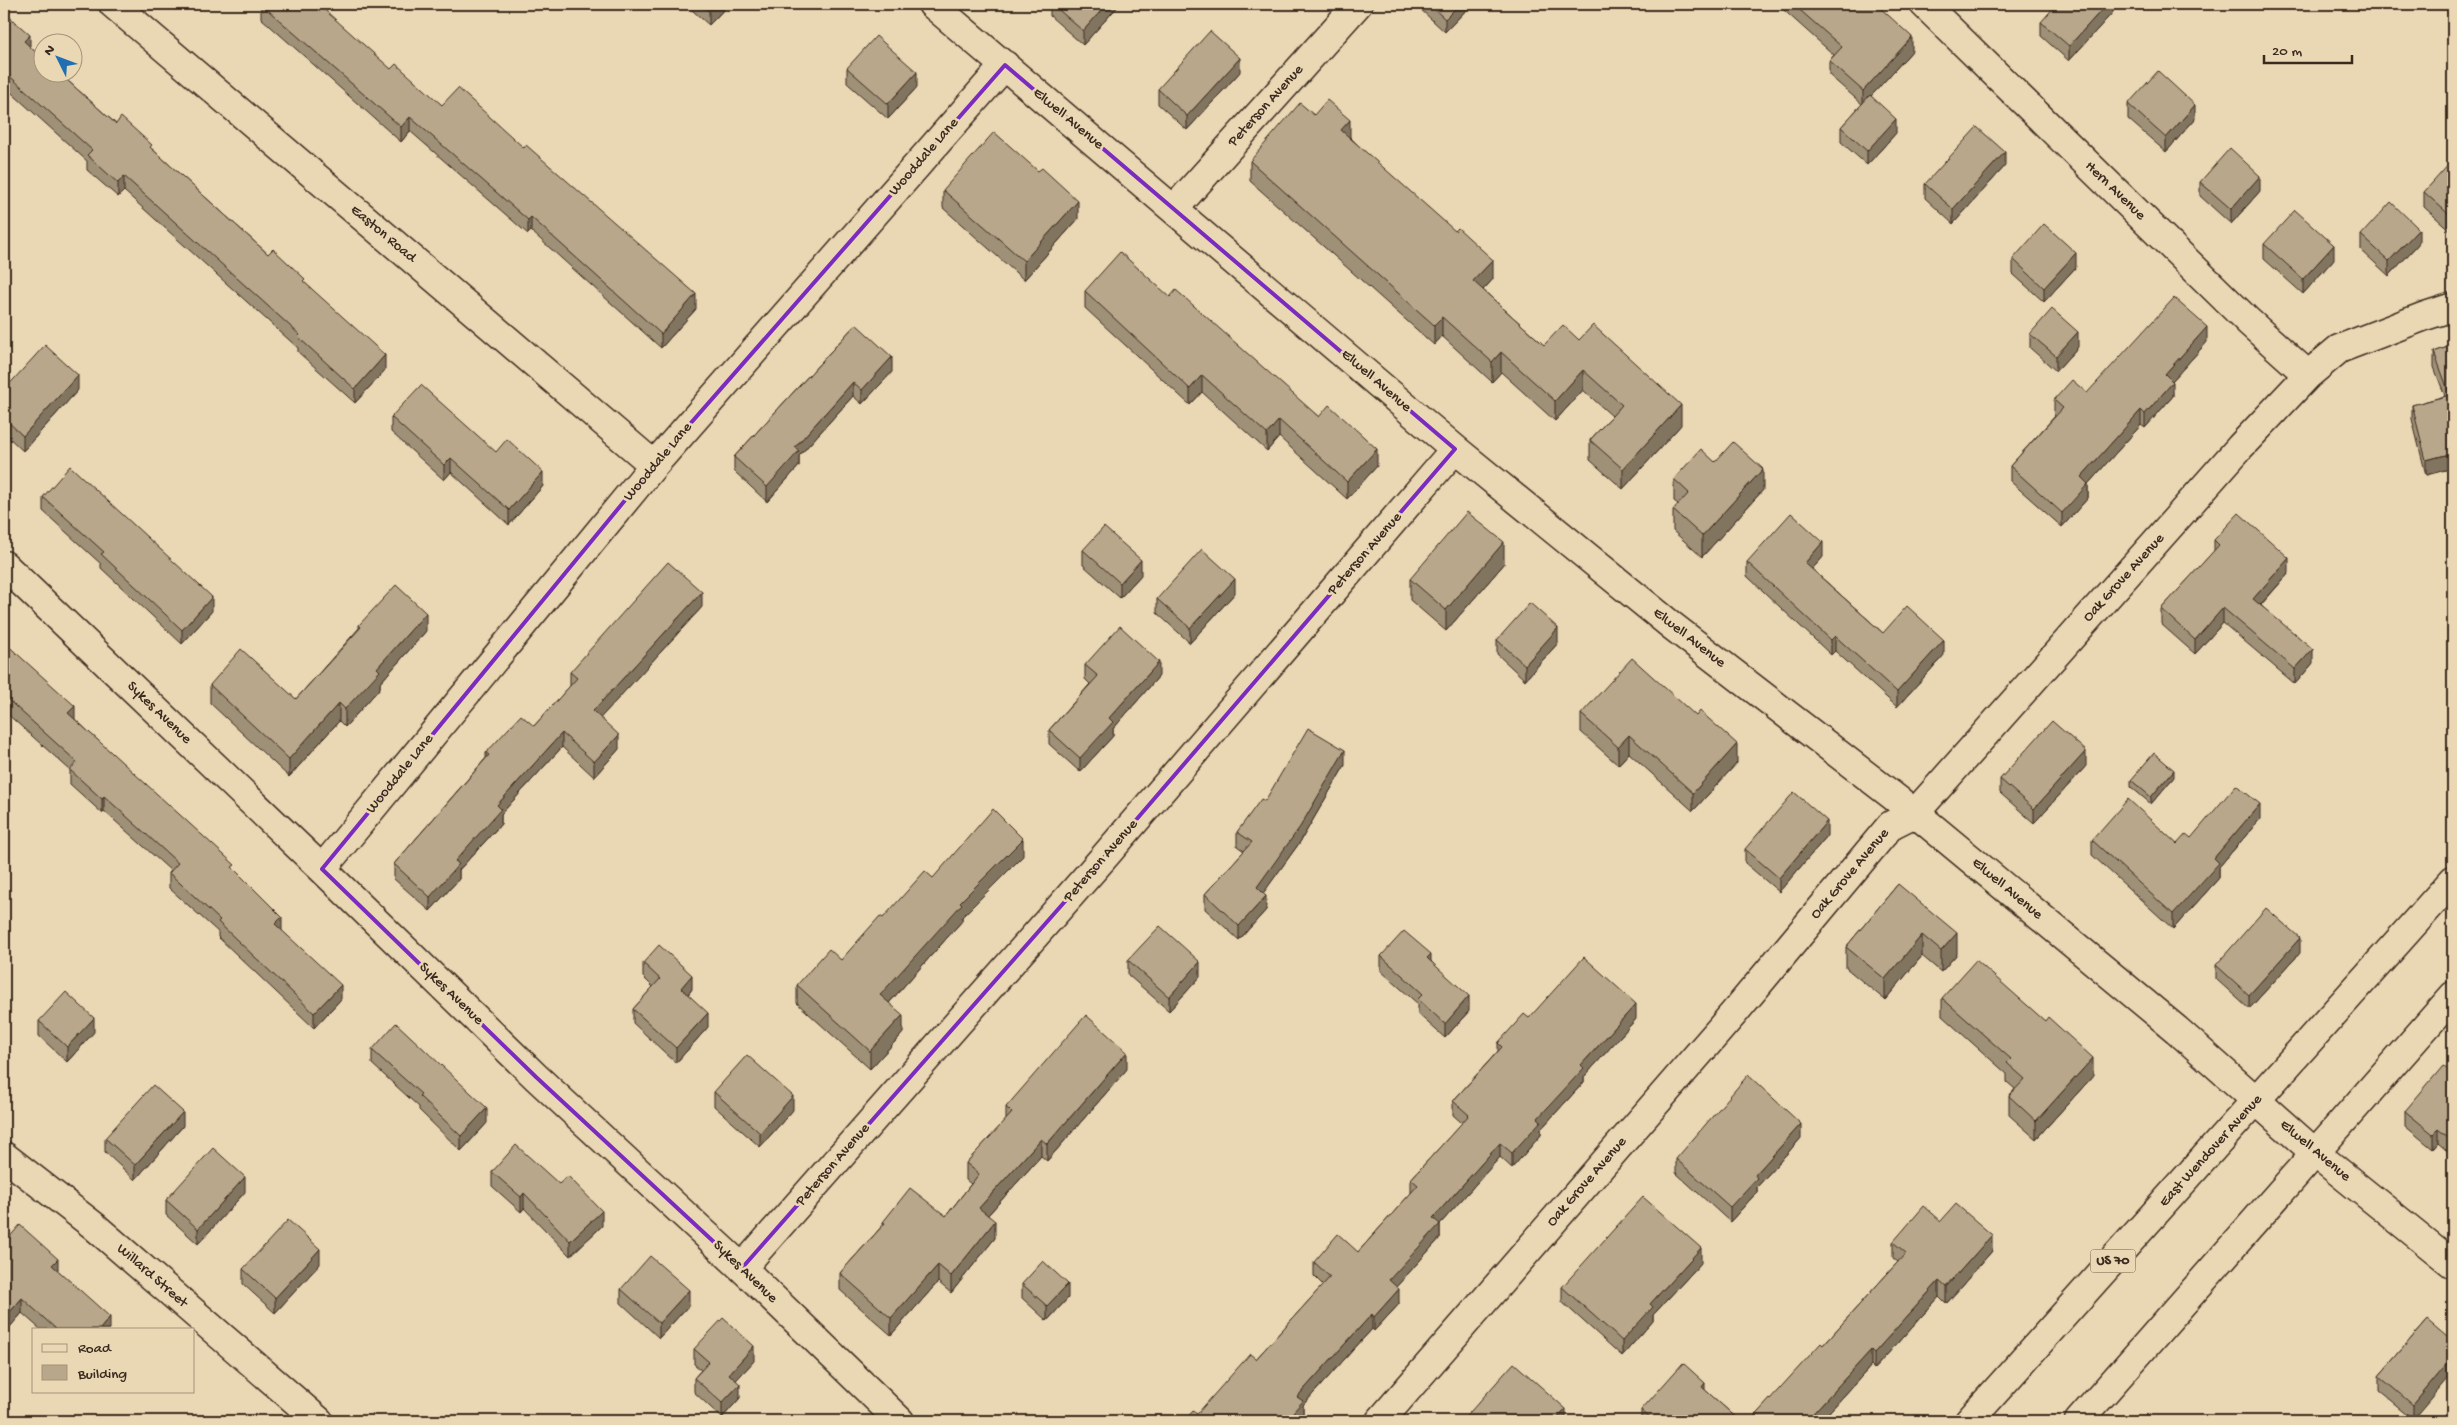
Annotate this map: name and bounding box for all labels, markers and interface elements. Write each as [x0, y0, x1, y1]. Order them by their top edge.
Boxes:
north arrow [32, 32, 82, 82]
scale bar [2264, 32, 2352, 64]
text: N [41, 42, 60, 60]
text: 20 m [2272, 43, 2302, 61]
street label: Peterson Avenue [1224, 61, 1308, 152]
street label: Elwell Avenue [1029, 84, 1107, 154]
street label: Wooddale Lane [885, 114, 963, 200]
street label: Hern Avenue [2081, 158, 2149, 225]
street label: Easton Road [346, 201, 421, 268]
street label: Elwell Avenue [1337, 346, 1415, 417]
street label: Wooddale Lane [620, 419, 696, 505]
street label: Peterson Avenue [1323, 509, 1406, 600]
street label: Oak Grove Avenue [2079, 530, 2169, 626]
street label: Elwell Avenue [1649, 604, 1729, 672]
street label: Sykes Avenue [123, 678, 195, 748]
street label: Wooddale Lane [362, 730, 438, 818]
street label: Peterson Avenue [1059, 816, 1142, 907]
street label: Oak Grove Avenue [1807, 825, 1893, 923]
street label: Elwell Avenue [1968, 854, 2046, 924]
street label: Sykes Avenue [415, 959, 487, 1029]
street label: East Wendover Avenue [2156, 1091, 2267, 1211]
street label: Elwell Avenue [2276, 1116, 2354, 1186]
street label: Peterson Avenue [791, 1120, 874, 1211]
street label: Oak Grove Avenue [1543, 1133, 1631, 1231]
street label: Sykes Avenue [709, 1237, 781, 1307]
street label: Willard Street [113, 1240, 193, 1313]
road number: US 70 [2090, 1250, 2136, 1272]
legend [32, 1328, 195, 1392]
text: Road [78, 1340, 112, 1358]
text: Building [77, 1366, 127, 1384]

